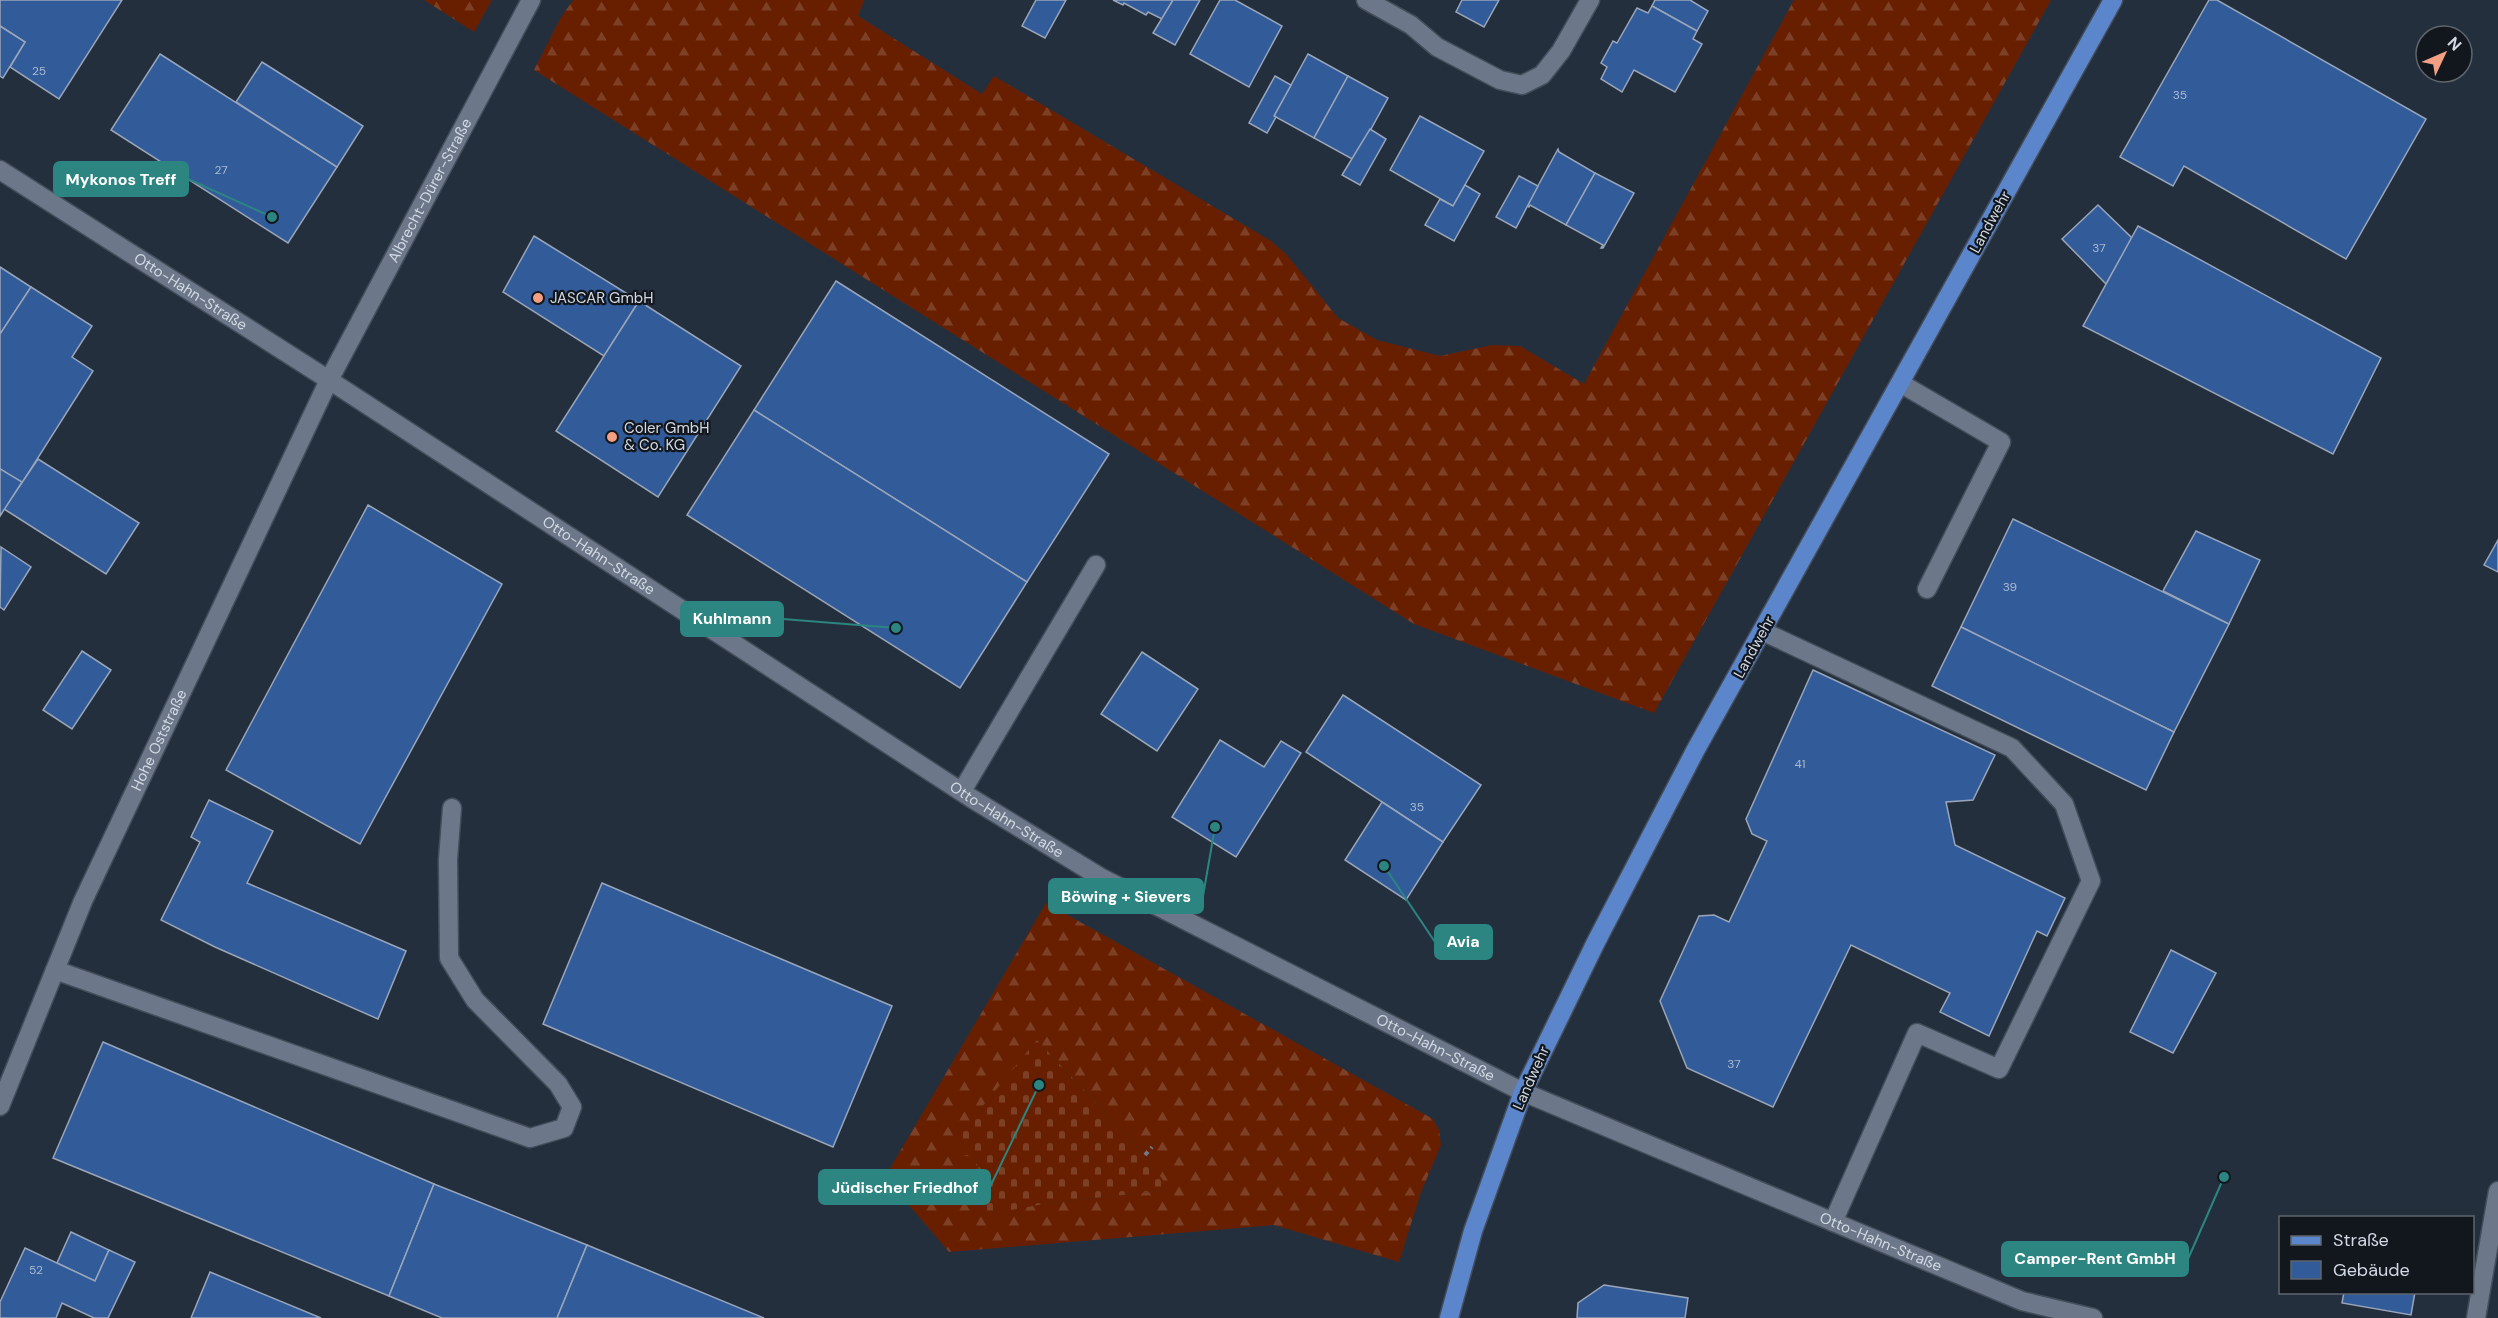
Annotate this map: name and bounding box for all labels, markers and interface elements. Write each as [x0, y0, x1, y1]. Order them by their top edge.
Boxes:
north arrow [2414, 24, 2474, 84]
text: N [2443, 32, 2466, 55]
house number: 25 [32, 63, 46, 79]
house number: 35 [2173, 87, 2187, 103]
street label: Albrecht-Dürer-Straße [383, 115, 476, 266]
callout: Mykonos Treff [54, 162, 188, 196]
house number: 27 [214, 162, 228, 178]
text: Mykonos Treff [66, 169, 176, 190]
street label: Landwehr [1965, 187, 2015, 257]
house number: 37 [2092, 240, 2106, 256]
street label: Otto-Hahn-Straße [130, 248, 251, 335]
place label: JASCAR GmbH [550, 288, 653, 308]
marker: JASCAR GmbH [531, 291, 545, 305]
place label: Coler GmbH & Co. KG [624, 418, 709, 455]
marker: Coler GmbH & Co. KG [605, 430, 619, 444]
street label: Otto-Hahn-Straße [538, 512, 659, 600]
house number: 39 [2003, 579, 2017, 595]
callout: Kuhlmann [681, 602, 783, 636]
text: Kuhlmann [693, 608, 771, 629]
street label: Landwehr [1729, 612, 1779, 682]
street label: Hohe Oststraße [126, 686, 191, 794]
house number: 41 [1794, 756, 1806, 772]
street label: Otto-Hahn-Straße [946, 777, 1067, 862]
house number: 35 [1410, 799, 1424, 815]
callout: Böwing + Sievers [1049, 879, 1203, 913]
text: Böwing + Sievers [1061, 886, 1191, 907]
callout: Avia [1435, 925, 1492, 959]
text: Avia [1446, 931, 1480, 952]
street label: Otto-Hahn-Straße [1373, 1009, 1498, 1086]
street label: Landwehr [1508, 1042, 1554, 1113]
house number: 37 [1727, 1056, 1741, 1072]
callout: Jüdischer Friedhof [819, 1170, 990, 1204]
text: Jüdischer Friedhof [832, 1177, 979, 1198]
street label: Otto-Hahn-Straße [1817, 1207, 1945, 1276]
legend [2279, 1216, 2474, 1294]
text: Straße [2333, 1228, 2389, 1252]
callout: Camper-Rent GmbH [2002, 1242, 2188, 1276]
text: Camper-Rent GmbH [2014, 1248, 2176, 1269]
text: Gebäude [2333, 1258, 2410, 1282]
house number: 52 [29, 1262, 43, 1278]

